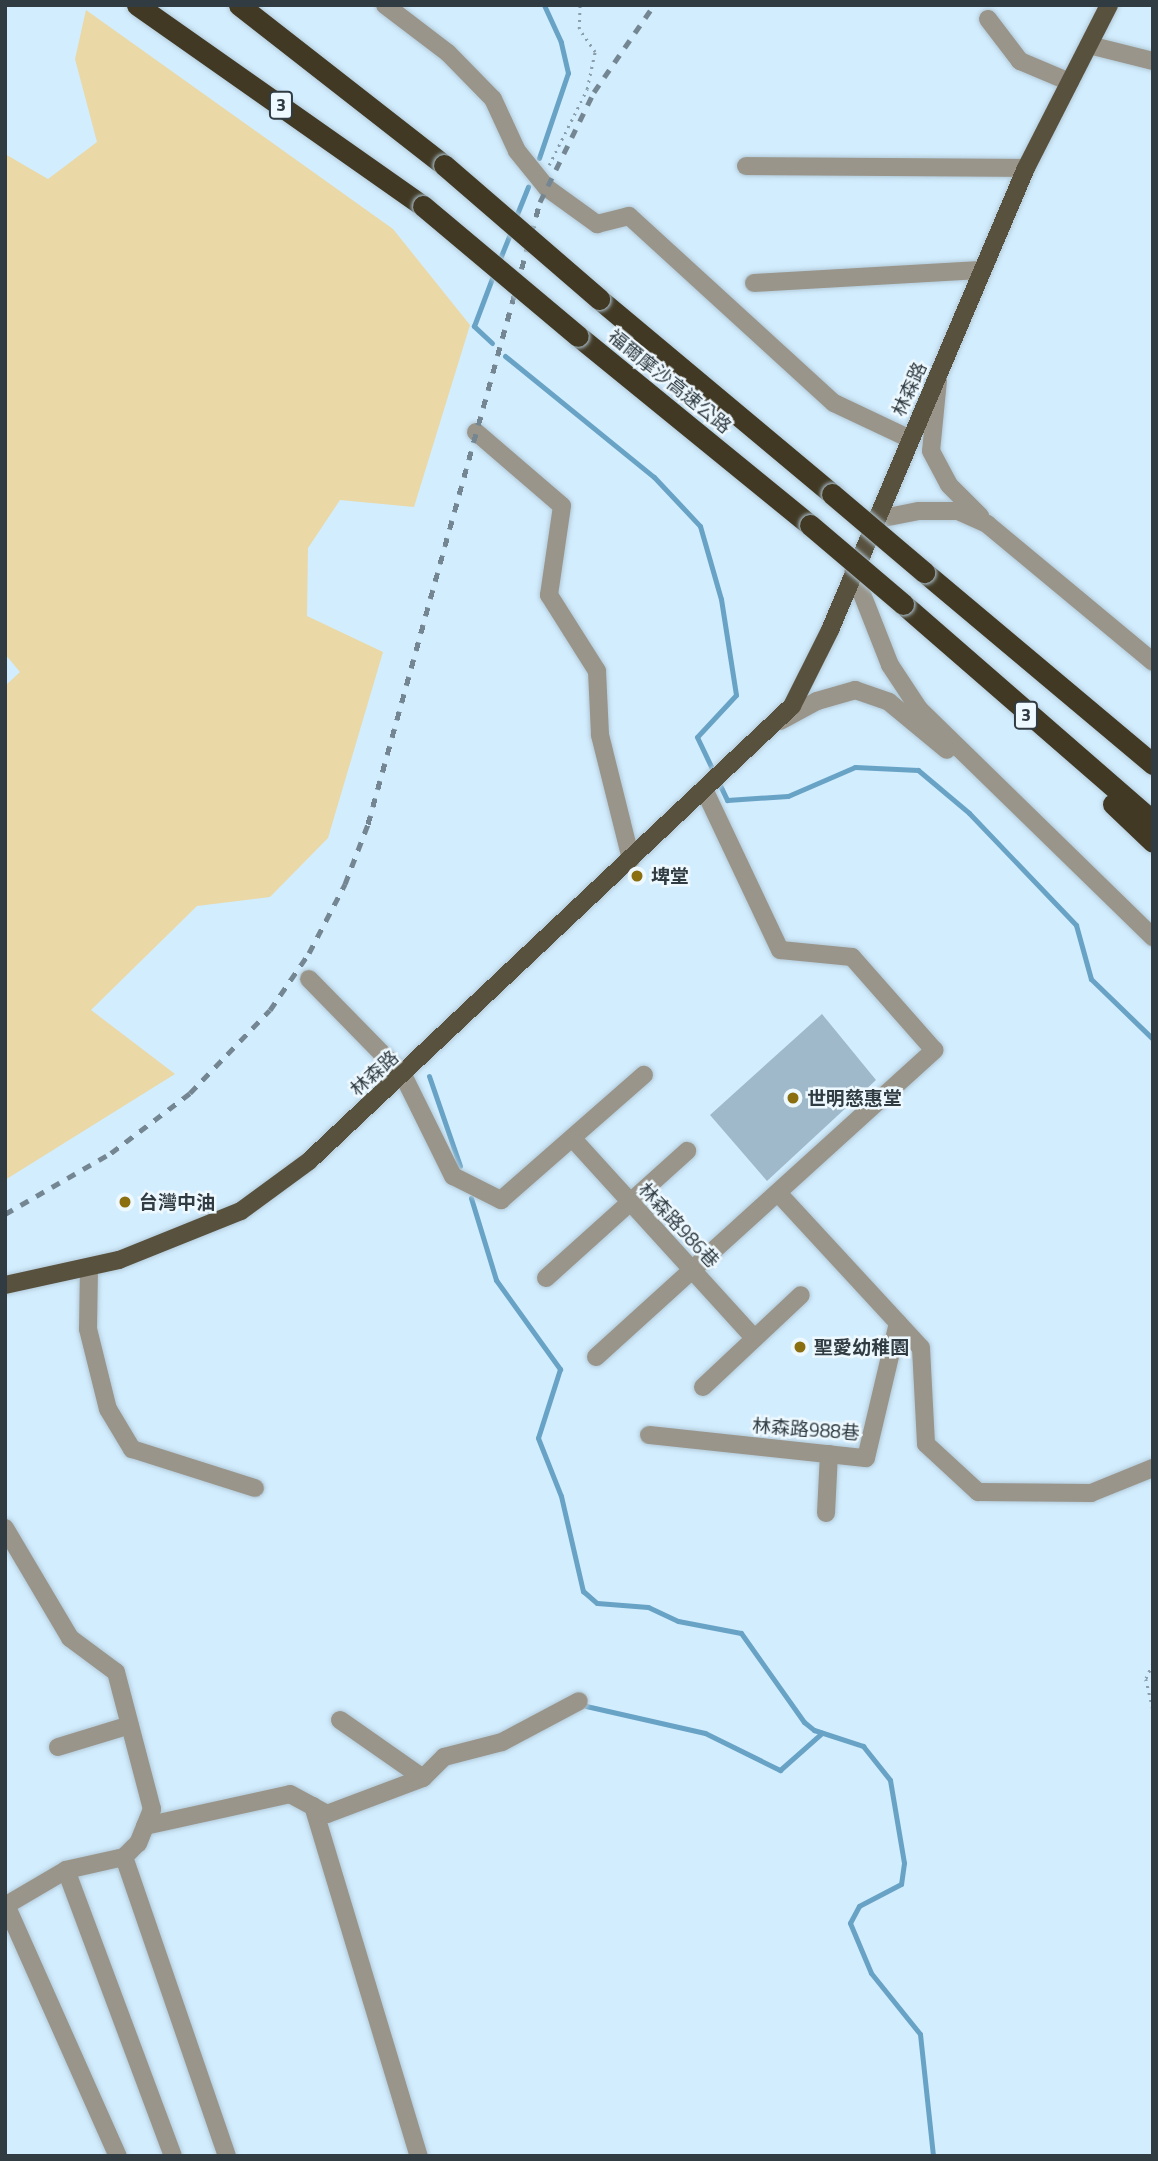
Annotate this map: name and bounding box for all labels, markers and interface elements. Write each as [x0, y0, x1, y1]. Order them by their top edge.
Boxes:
road number: 3 [269, 90, 293, 120]
street label: 福爾摩沙高速公路 [604, 324, 736, 438]
street label: 林森路 [887, 358, 931, 420]
road number: 3 [1014, 700, 1038, 730]
place label: 埤堂 [651, 865, 689, 887]
marker: 埤堂 [629, 868, 645, 884]
street label: 林森路 [345, 1045, 403, 1101]
place label: 世明慈惠堂 [807, 1087, 902, 1109]
marker: 世明慈惠堂 [785, 1090, 801, 1106]
street label: 林森路986巷 [634, 1178, 724, 1272]
place label: 台灣中油 [139, 1191, 215, 1213]
marker: 台灣中油 [117, 1194, 133, 1210]
place label: 聖愛幼稚園 [814, 1336, 909, 1358]
marker: 聖愛幼稚園 [792, 1339, 808, 1355]
street label: 林森路988巷 [751, 1414, 861, 1444]

